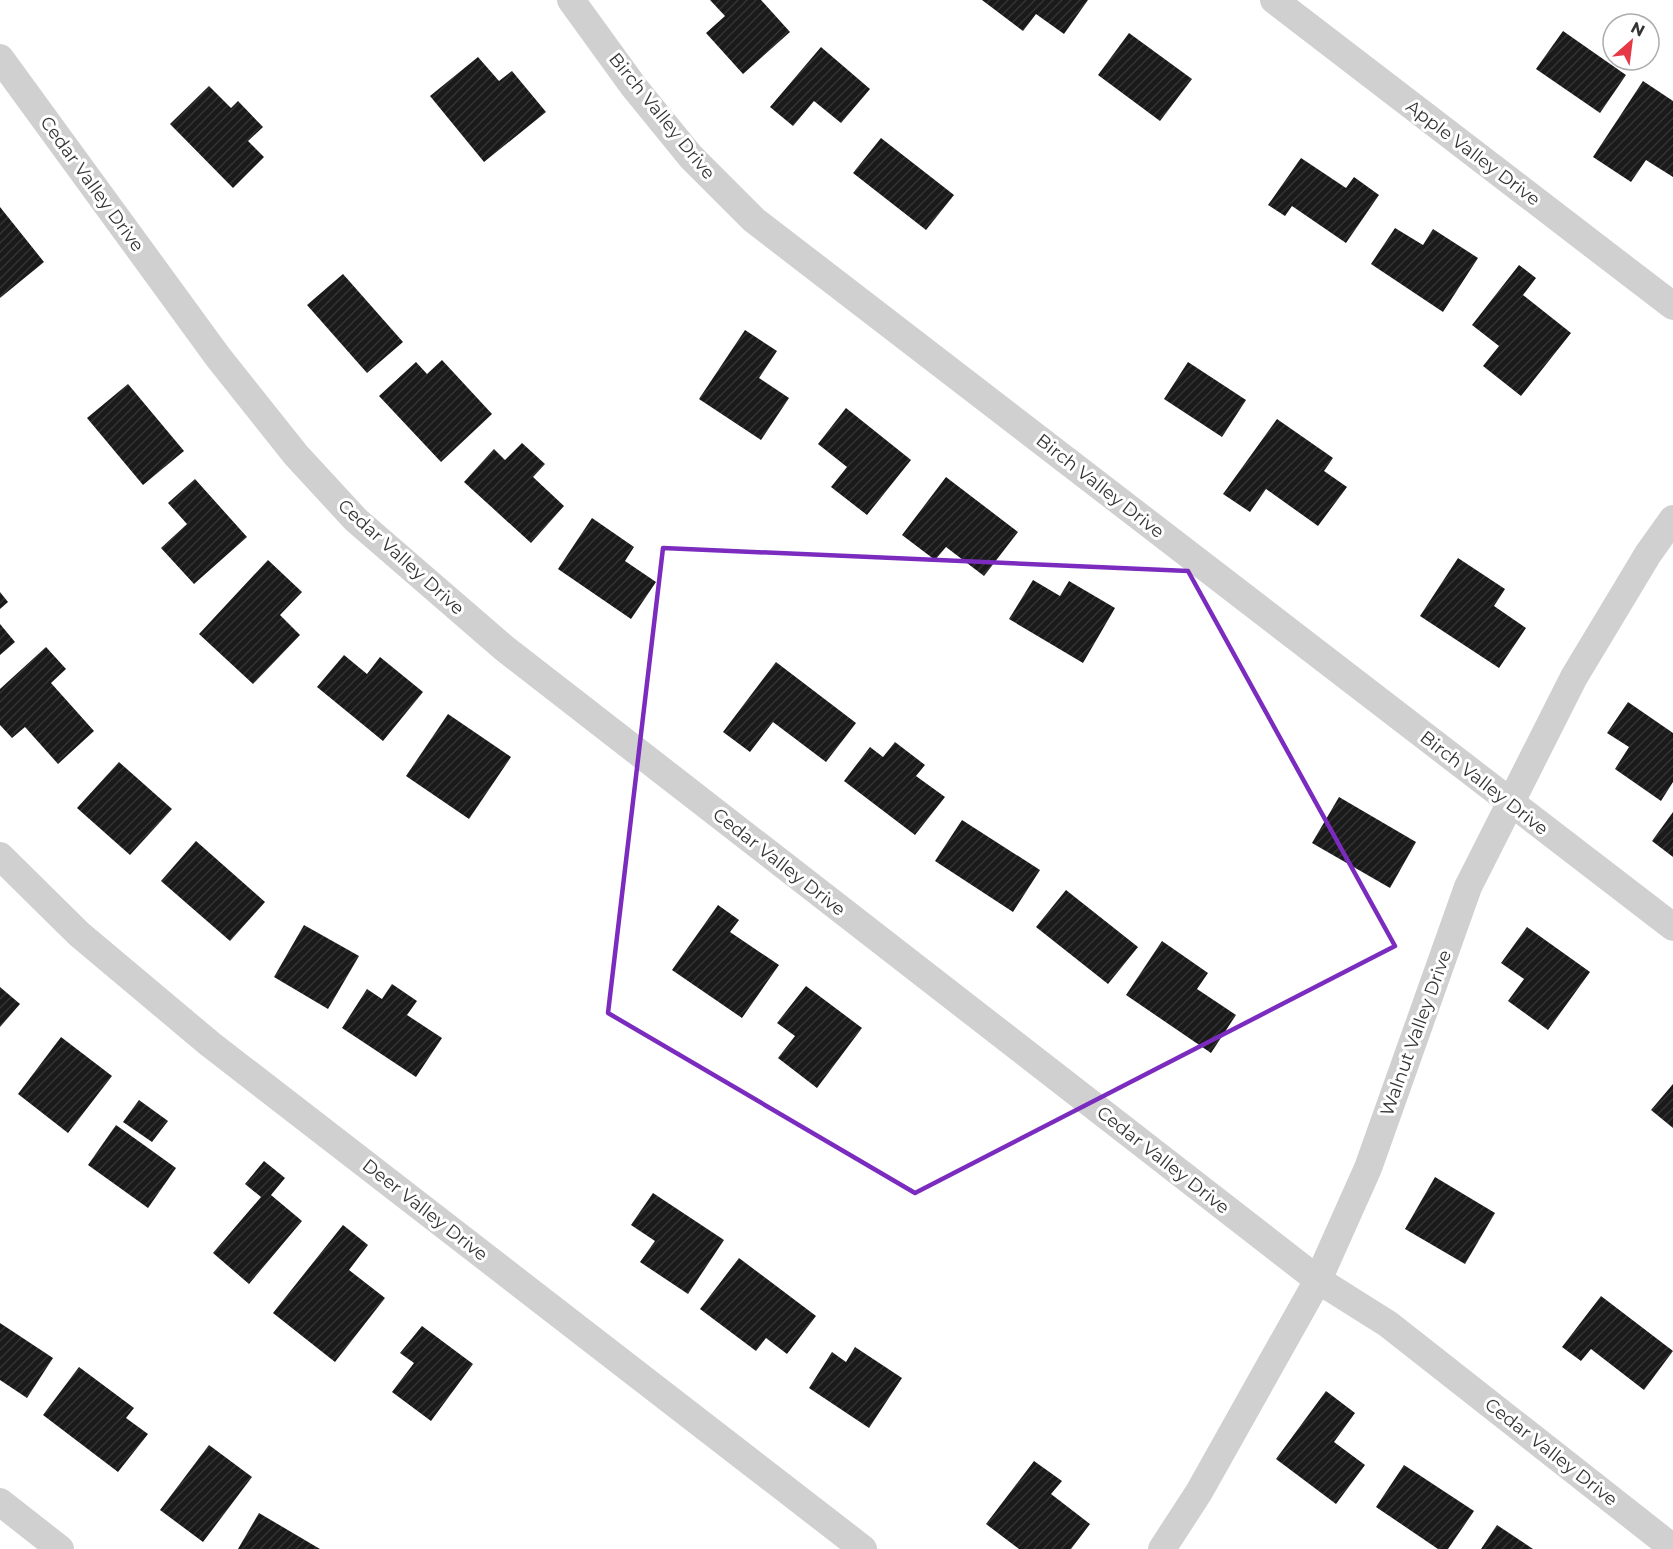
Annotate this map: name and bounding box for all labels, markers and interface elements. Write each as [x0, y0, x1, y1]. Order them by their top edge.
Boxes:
north arrow [1601, 12, 1661, 72]
text: N [1628, 18, 1648, 41]
street label: Birch Valley Drive [604, 48, 720, 184]
street label: Apple Valley Drive [1402, 95, 1544, 211]
street label: Cedar Valley Drive [35, 112, 149, 256]
street label: Birch Valley Drive [1032, 429, 1169, 543]
street label: Cedar Valley Drive [333, 495, 469, 620]
street label: Birch Valley Drive [1416, 726, 1553, 840]
street label: Cedar Valley Drive [708, 803, 850, 921]
street label: Walnut Valley Drive [1376, 947, 1456, 1119]
street label: Cedar Valley Drive [1092, 1101, 1234, 1219]
street label: Deer Valley Drive [358, 1154, 492, 1266]
street label: Cedar Valley Drive [1480, 1393, 1622, 1511]

